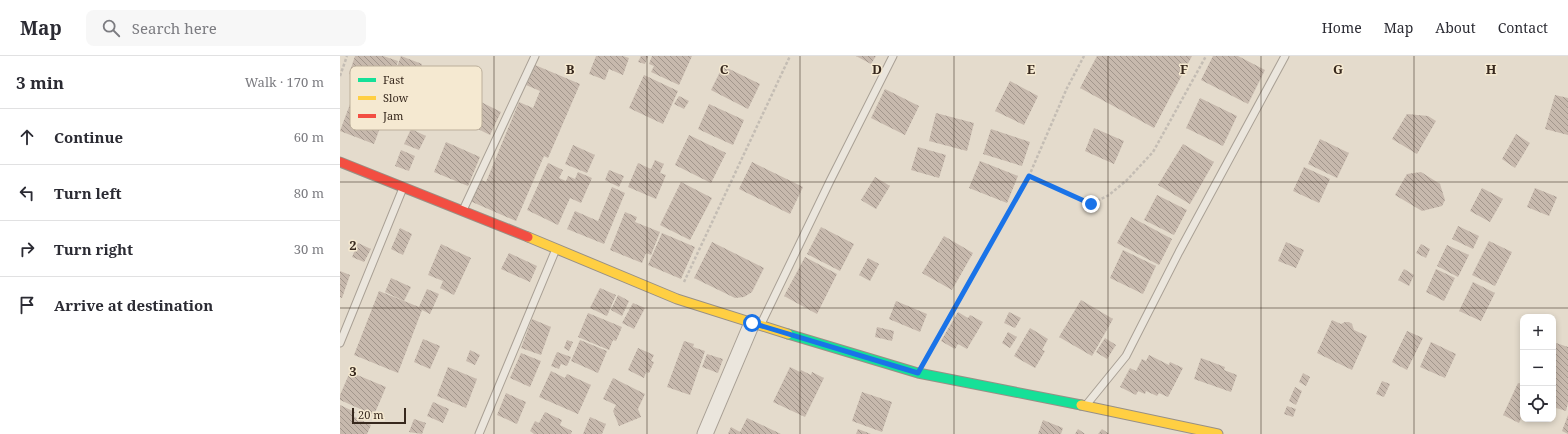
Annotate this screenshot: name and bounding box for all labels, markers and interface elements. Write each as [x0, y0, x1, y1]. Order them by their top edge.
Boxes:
search box [86, 10, 366, 46]
text: Map [20, 15, 62, 41]
icon: search [100, 17, 122, 39]
text: Search here [132, 18, 217, 38]
text: Home [1322, 18, 1362, 37]
text: Map [1384, 18, 1413, 37]
text: About [1435, 18, 1476, 37]
text: Contact [1498, 18, 1548, 37]
text: B [566, 60, 575, 78]
text: C [720, 60, 729, 78]
text: D [872, 60, 882, 78]
text: E [1027, 60, 1036, 78]
text: F [1180, 60, 1188, 78]
text: G [1333, 60, 1343, 78]
text: H [1486, 60, 1497, 78]
legend [350, 66, 482, 130]
text: 3 min [16, 71, 64, 94]
text: Fast [383, 72, 404, 87]
text: Walk · 170 m [245, 73, 324, 91]
text: Slow [383, 90, 409, 105]
text: Jam [382, 108, 404, 123]
icon: ahead [16, 126, 38, 148]
text: Continue [54, 127, 123, 147]
text: 60 m [294, 128, 324, 146]
icon: left [16, 182, 38, 204]
text: Turn left [54, 183, 122, 203]
text: 80 m [294, 184, 324, 202]
route end [1082, 195, 1100, 213]
text: 2 [349, 236, 357, 254]
icon: right [16, 238, 38, 260]
text: Turn right [54, 239, 133, 259]
text: 30 m [294, 240, 324, 258]
icon: arrive [16, 294, 38, 316]
text: Arrive at destination [54, 295, 213, 315]
route start [743, 314, 761, 332]
map controls [1520, 314, 1556, 422]
button: + [1520, 314, 1556, 350]
button: − [1520, 350, 1556, 386]
text: 3 [349, 362, 357, 380]
button: locate [1520, 386, 1556, 422]
scale bar [352, 406, 406, 425]
text: 20 m [358, 407, 384, 422]

